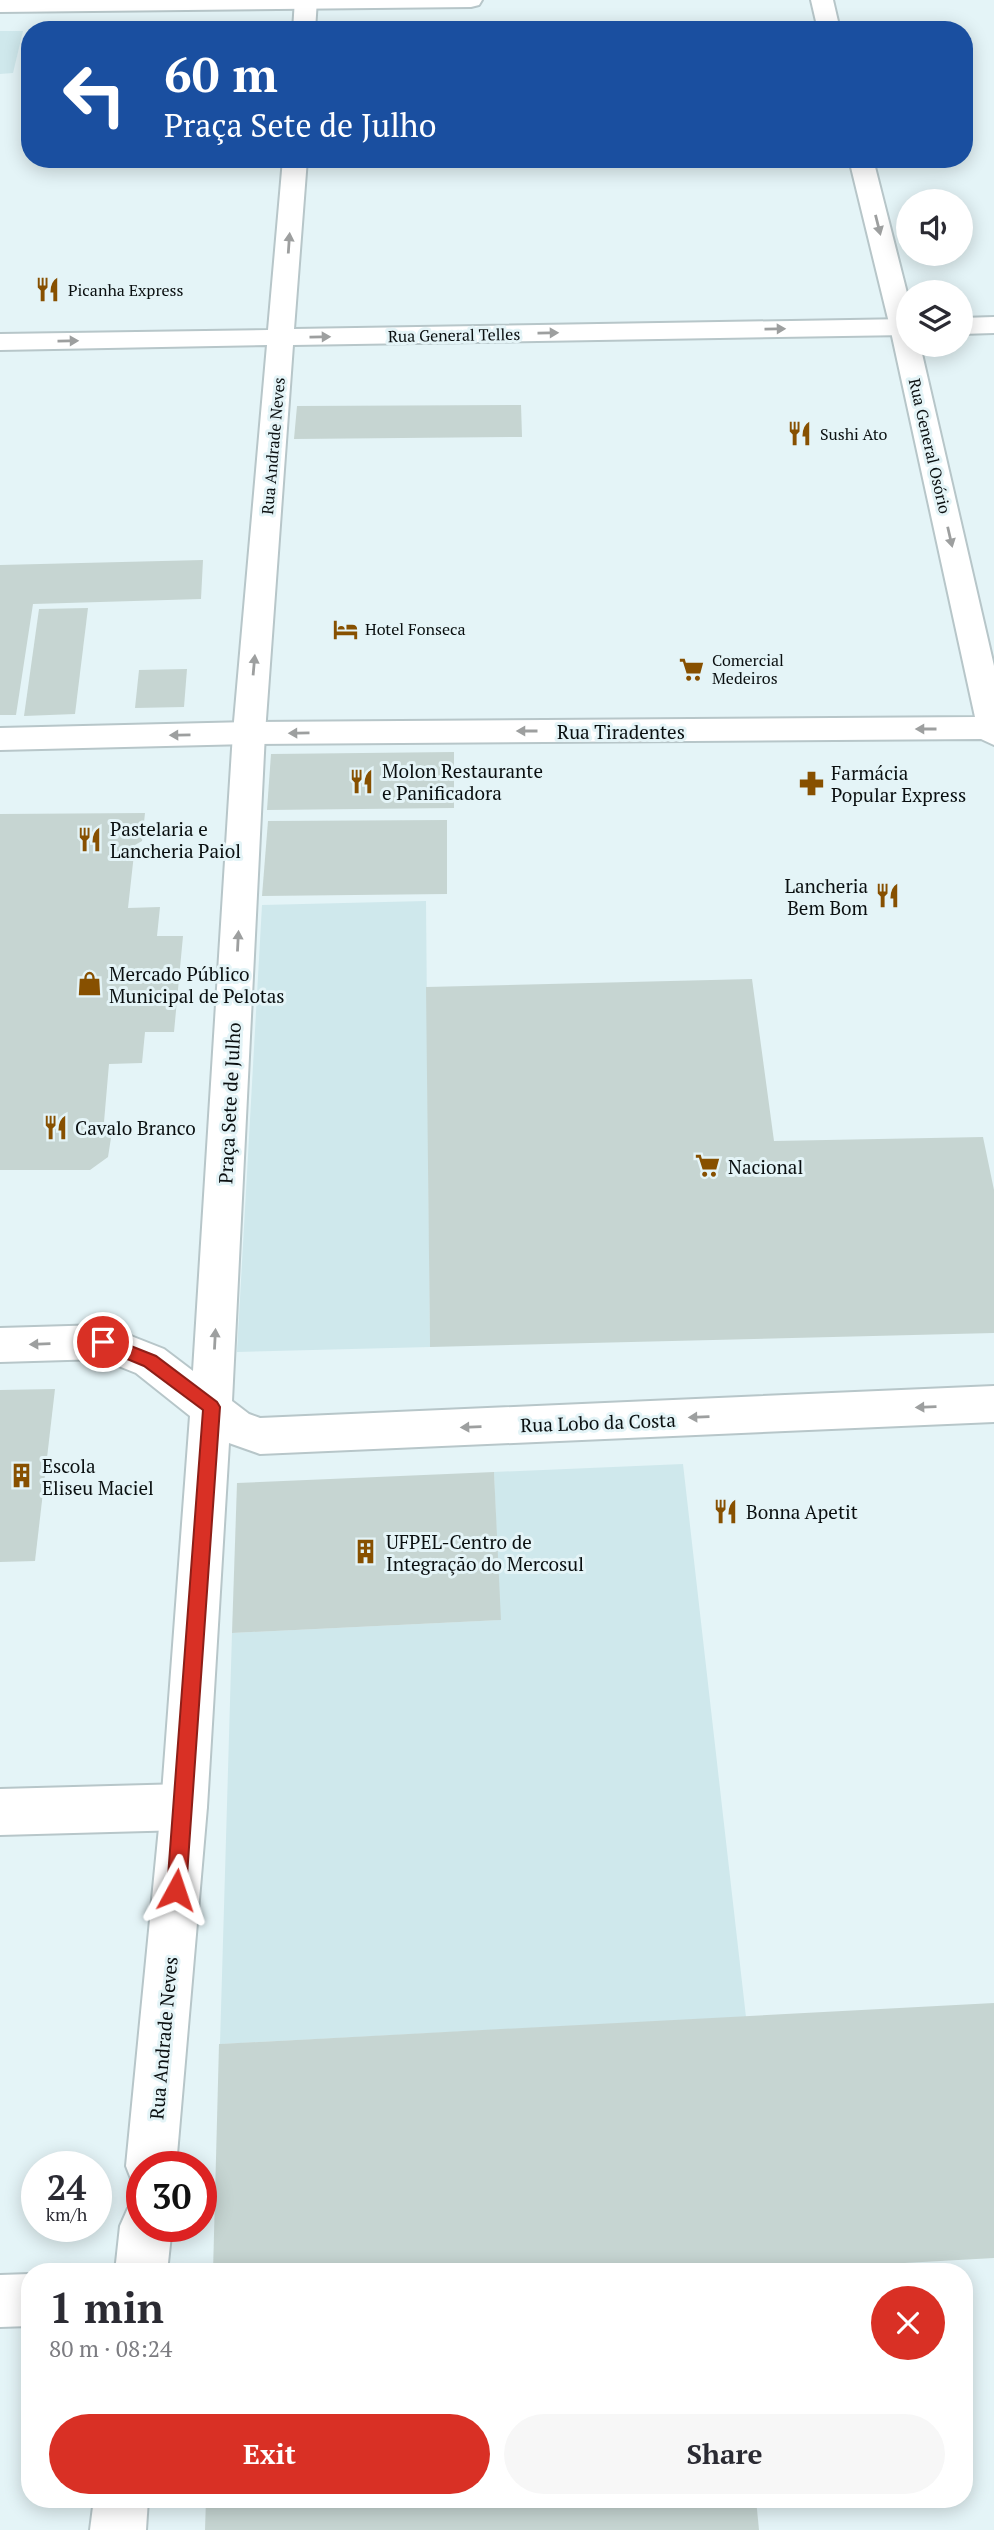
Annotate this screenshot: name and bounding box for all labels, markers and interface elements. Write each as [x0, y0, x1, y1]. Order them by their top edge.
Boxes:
text: 60 m [164, 41, 278, 106]
icon: left [49, 49, 140, 140]
text: Praça Sete de Julho [164, 104, 436, 146]
map controls [896, 189, 973, 357]
button: sound [896, 189, 973, 266]
one-way arrow [873, 215, 884, 237]
one-way arrow [284, 232, 295, 254]
restaurant icon: Picanha Express [34, 276, 62, 304]
place label: Picanha Express [68, 279, 184, 301]
button: layers [896, 280, 973, 357]
street label: Rua General Telles [388, 323, 520, 347]
one-way arrow [764, 323, 786, 335]
one-way arrow [537, 327, 559, 339]
one-way arrow [309, 332, 331, 343]
one-way arrow [57, 335, 79, 347]
street label: Rua Andrade Neves [256, 376, 290, 516]
street label: Rua General Osório [904, 376, 956, 516]
restaurant icon: Sushi Ato [786, 420, 814, 448]
place label: Sushi Ato [820, 423, 888, 445]
one-way arrow [944, 526, 955, 548]
hotel icon: Hotel Fonseca [331, 615, 359, 643]
place label: Hotel Fonseca [365, 618, 466, 640]
place label: Comercial Medeiros [712, 649, 784, 689]
one-way arrow [249, 654, 260, 676]
supermarket icon: Comercial Medeiros [678, 655, 706, 683]
street label: Rua Tiradentes [557, 719, 685, 744]
one-way arrow [915, 723, 937, 735]
one-way arrow [516, 725, 538, 737]
one-way arrow [288, 727, 310, 739]
one-way arrow [169, 729, 191, 740]
place label: Molon Restaurante e Panificadora [382, 758, 543, 805]
place label: Farmácia Popular Express [831, 760, 966, 807]
restaurant icon: Molon Restaurante e Panificadora [348, 767, 376, 795]
pharmacy icon: Farmácia Popular Express [797, 769, 825, 797]
place label: Pastelaria e Lancheria Paiol [110, 816, 241, 863]
restaurant icon: Pastelaria e Lancheria Paiol [76, 825, 104, 853]
place label: Lancheria Bem Bom [785, 873, 869, 920]
restaurant icon: Lancheria Bem Bom [874, 882, 902, 910]
one-way arrow [232, 929, 243, 951]
place label: Mercado Público Municipal de Pelotas [109, 961, 285, 1008]
shop icon: Mercado Público Municipal de Pelotas [75, 970, 103, 998]
street label: Praça Sete de Julho [212, 1022, 246, 1184]
restaurant icon: Cavalo Branco [41, 1113, 69, 1141]
place label: Cavalo Branco [75, 1115, 196, 1140]
supermarket icon: Nacional [694, 1152, 722, 1180]
place label: Nacional [728, 1154, 803, 1179]
pin [73, 1312, 133, 1372]
icon: arrive [84, 1323, 122, 1361]
one-way arrow [210, 1328, 221, 1350]
one-way arrow [28, 1338, 50, 1350]
one-way arrow [915, 1402, 937, 1413]
street label: Rua Lobo da Costa [520, 1407, 677, 1437]
one-way arrow [687, 1412, 709, 1423]
one-way arrow [460, 1422, 482, 1433]
place label: Escola Eliseu Maciel [42, 1453, 154, 1500]
building icon: Escola Eliseu Maciel [8, 1462, 36, 1490]
restaurant icon: Bonna Apetit [712, 1497, 740, 1525]
place label: Bonna Apetit [746, 1499, 858, 1524]
place label: UFPEL-Centro de Integração do Mercosul [386, 1529, 584, 1576]
building icon: UFPEL-Centro de Integração do Mercosul [352, 1538, 380, 1566]
position arrow [139, 1853, 213, 1927]
street label: Rua Andrade Neves [143, 1955, 183, 2121]
speed limit sign: 30 [126, 2151, 217, 2242]
text: 24 [47, 2164, 86, 2210]
text: km/h [46, 2202, 87, 2226]
text: 1 min [49, 2279, 164, 2335]
button: close [871, 2286, 945, 2360]
text: 80 m · 08:24 [49, 2333, 172, 2364]
button: Exit [49, 2414, 490, 2494]
button: Share [504, 2414, 945, 2494]

